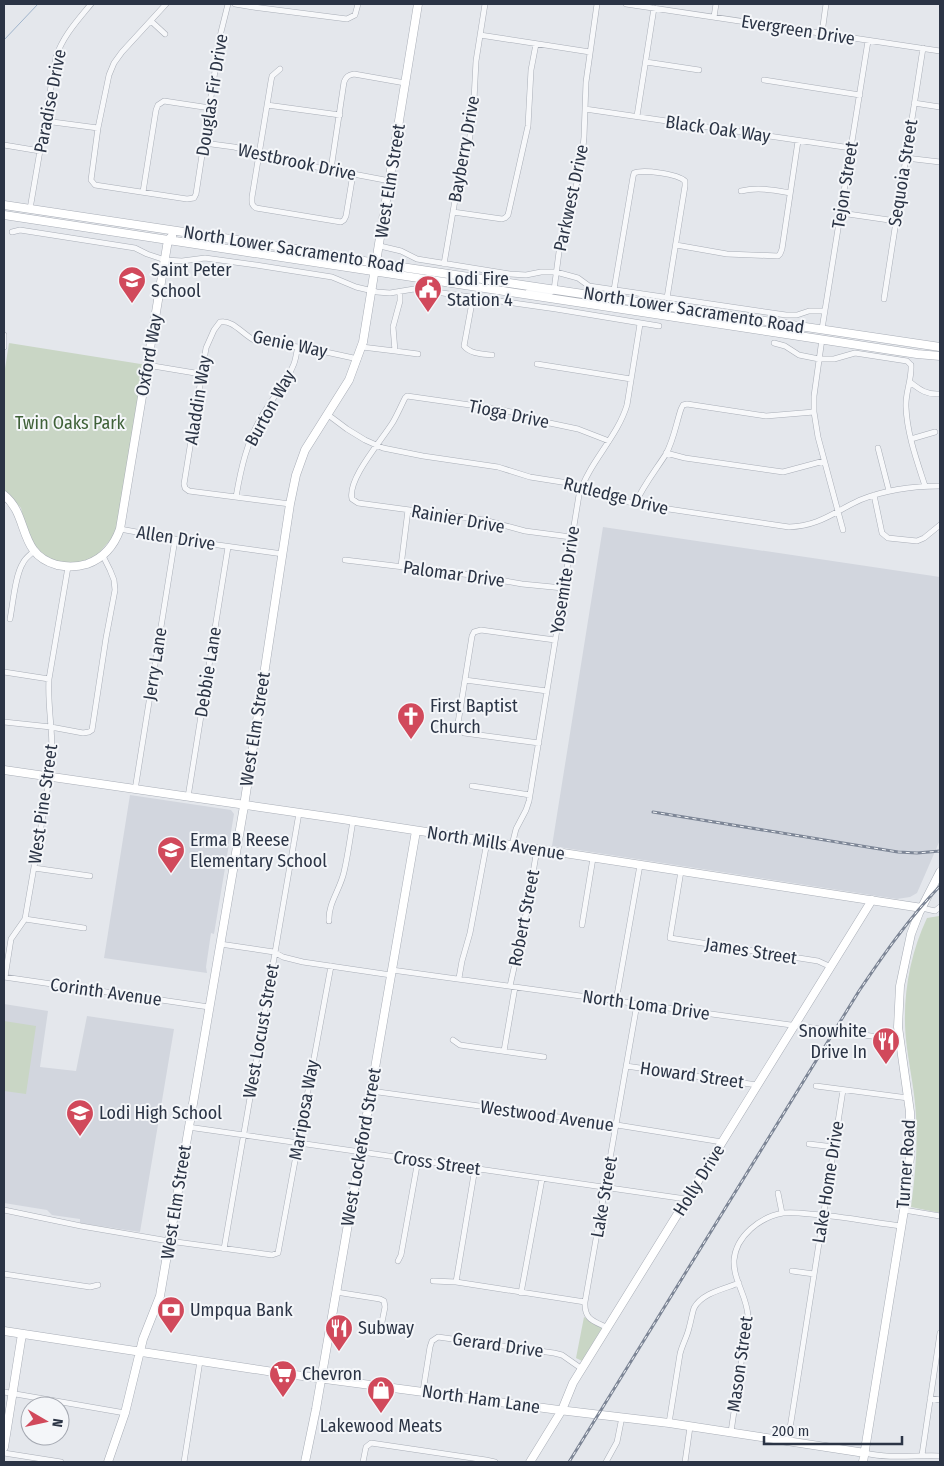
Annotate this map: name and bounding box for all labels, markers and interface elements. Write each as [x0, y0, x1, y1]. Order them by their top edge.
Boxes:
street label: Evergreen Drive [740, 10, 857, 50]
street label: Douglas Fir Drive [191, 32, 233, 158]
street label: Paradise Drive [29, 47, 71, 155]
street label: Bayberry Drive [444, 94, 484, 204]
street label: Black Oak Way [664, 111, 772, 147]
street label: Sequoia Street [884, 118, 922, 228]
street label: West Elm Street [370, 122, 410, 240]
street label: Westbrook Drive [236, 139, 358, 185]
street label: Tejon Street [827, 140, 863, 230]
street label: Parkwest Drive [549, 143, 593, 253]
street label: North Lower Sacramento Road [182, 221, 406, 277]
place label: Saint Peter School [151, 259, 232, 302]
school or university icon: Saint Peter School [117, 265, 147, 304]
place label: Lodi Fire Station 4 [447, 268, 513, 311]
public building icon: Lodi Fire Station 4 [413, 274, 443, 313]
street label: North Lower Sacramento Road [582, 282, 806, 338]
street label: Oxford Way [131, 312, 167, 398]
street label: Genie Way [251, 325, 329, 363]
street label: Aladdin Way [180, 354, 216, 446]
street label: Burton Way [240, 366, 300, 450]
street label: Tioga Drive [467, 395, 551, 433]
park label: Twin Oaks Park [15, 412, 126, 434]
street label: Rutledge Drive [561, 472, 671, 520]
street label: Rainier Drive [410, 500, 507, 538]
street label: Allen Drive [135, 521, 217, 555]
street label: Yosemite Drive [546, 524, 584, 636]
street label: Palomar Drive [402, 556, 506, 592]
street label: Debbie Lane [190, 625, 226, 719]
street label: Jerry Lane [138, 626, 172, 702]
street label: West Elm Street [235, 670, 275, 788]
place label: First Baptist Church [430, 695, 518, 738]
church icon: First Baptist Church [396, 701, 426, 740]
street label: West Pine Street [24, 743, 62, 865]
street label: North Mills Avenue [426, 821, 567, 865]
place label: Erma B Reese Elementary School [190, 829, 327, 872]
school or university icon: Erma B Reese Elementary School [156, 835, 186, 874]
street label: Robert Street [504, 868, 544, 968]
street label: James Street [704, 933, 799, 969]
street label: West Locust Street [238, 962, 284, 1100]
street label: Corinth Avenue [49, 973, 163, 1011]
street label: North Loma Drive [581, 985, 711, 1025]
place label: Snowhite Drive In [799, 1020, 867, 1063]
restaurant icon: Snowhite Drive In [871, 1026, 901, 1065]
street label: Howard Street [639, 1057, 745, 1093]
street label: Mariposa Way [284, 1058, 324, 1162]
street label: West Lockeford Street [336, 1066, 386, 1228]
street label: Westwood Avenue [479, 1096, 615, 1136]
school or university icon: Lodi High School [65, 1098, 95, 1137]
place label: Lodi High School [99, 1102, 222, 1124]
street label: Lake Home Drive [807, 1119, 849, 1245]
street label: Turner Road [892, 1119, 920, 1209]
street label: Holly Drive [668, 1140, 730, 1220]
street label: West Elm Street [156, 1143, 196, 1261]
street label: Cross Street [392, 1146, 482, 1180]
street label: Lake Street [586, 1154, 622, 1239]
bank icon: Umpqua Bank [156, 1295, 186, 1334]
place label: Umpqua Bank [190, 1299, 293, 1321]
restaurant icon: Subway [324, 1313, 354, 1352]
street label: Mason Street [722, 1315, 758, 1413]
place label: Subway [358, 1317, 414, 1339]
street label: Gerard Drive [451, 1328, 545, 1362]
supermarket icon: Chevron [268, 1359, 298, 1398]
place label: Chevron [302, 1363, 362, 1385]
shop icon: Lakewood Meats [366, 1375, 396, 1414]
street label: North Ham Lane [420, 1380, 542, 1418]
north arrow [20, 1396, 70, 1446]
scale bar [764, 1414, 902, 1446]
place label: Lakewood Meats [320, 1415, 442, 1437]
text: N [48, 1417, 66, 1428]
text: 200 m [772, 1422, 809, 1440]

